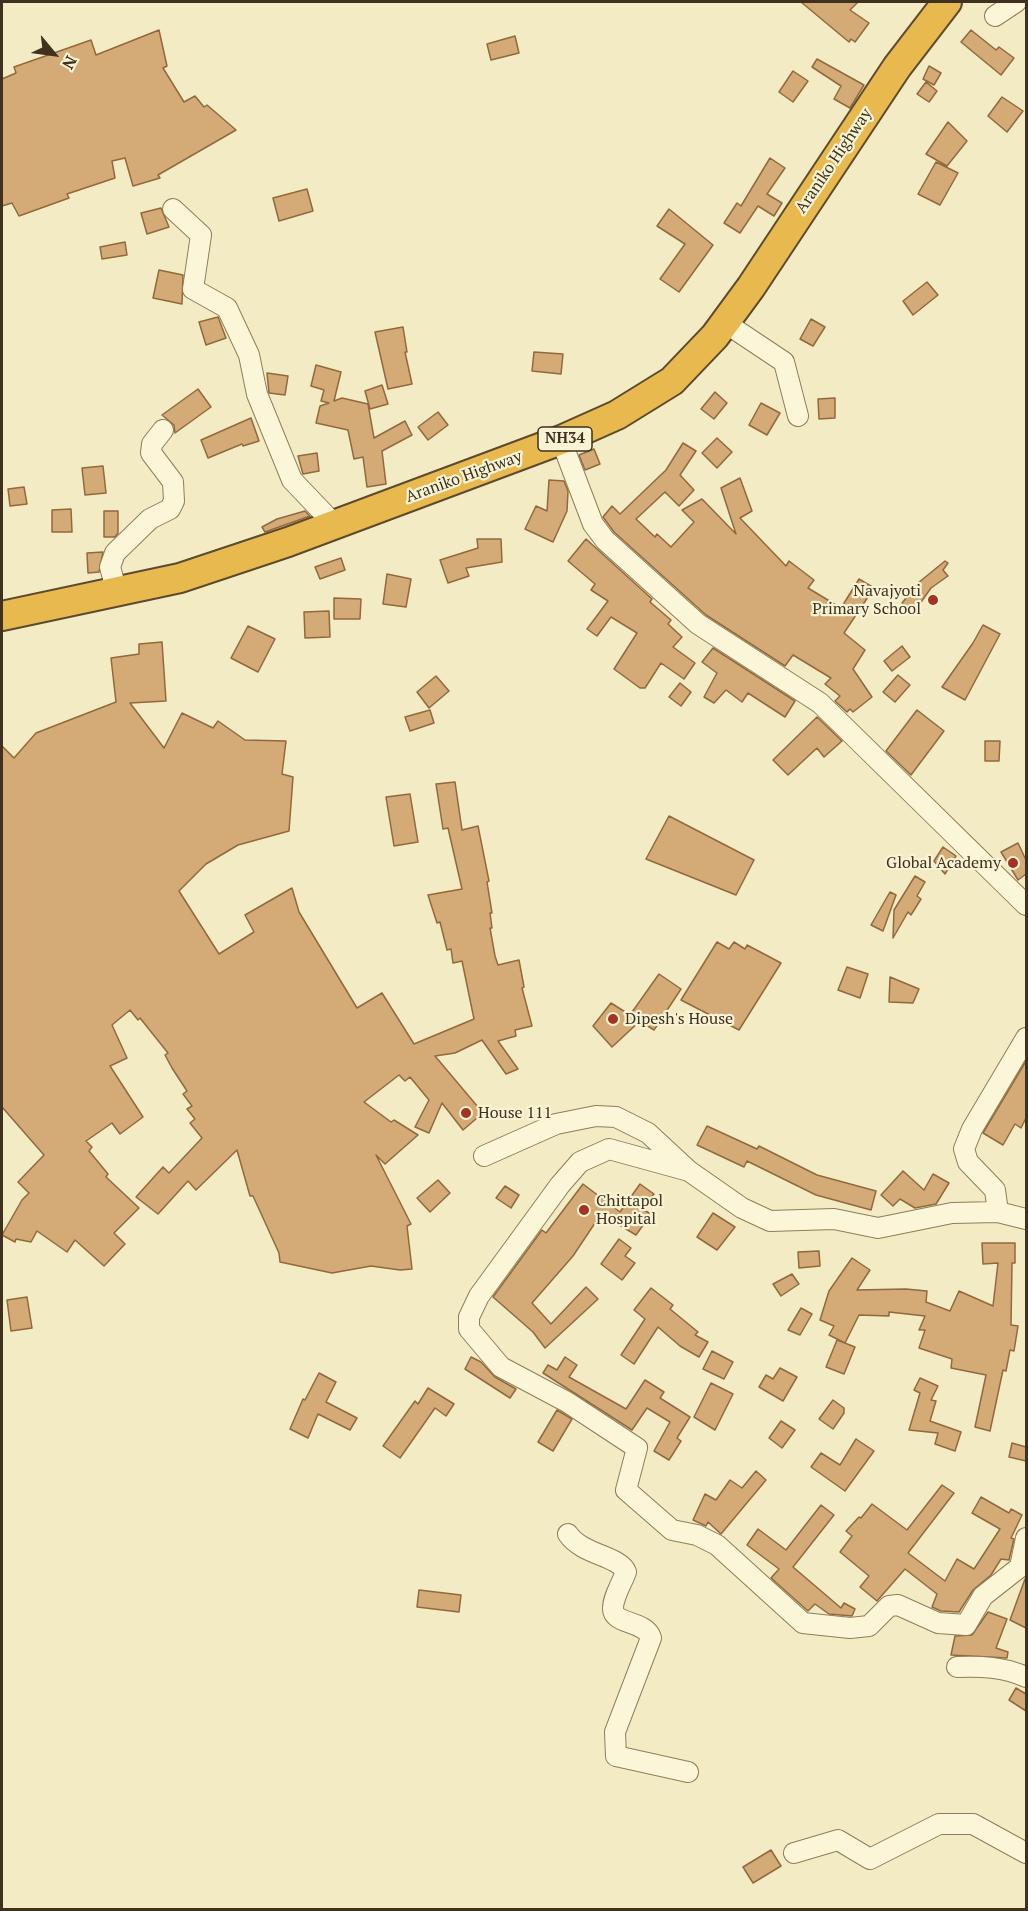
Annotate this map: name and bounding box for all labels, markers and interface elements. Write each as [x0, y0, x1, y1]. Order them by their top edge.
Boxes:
north arrow [24, 24, 84, 84]
text: N [57, 52, 82, 73]
street label: Araniko Highway [792, 105, 876, 217]
road number: NH34 [538, 427, 592, 451]
street label: Araniko Highway [403, 447, 525, 507]
place label: Navajyoti Primary School [812, 581, 921, 619]
marker: Navajyoti Primary School [926, 593, 940, 607]
place label: Global Academy [886, 853, 1001, 873]
marker: Global Academy [1006, 856, 1020, 870]
place label: Dipesh's House [625, 1009, 733, 1029]
marker: Dipesh's House [606, 1012, 620, 1026]
place label: House 111 [478, 1103, 552, 1123]
marker: House 111 [459, 1106, 473, 1120]
place label: Chittapol Hospital [596, 1191, 663, 1229]
marker: Chittapol Hospital [577, 1203, 591, 1217]

